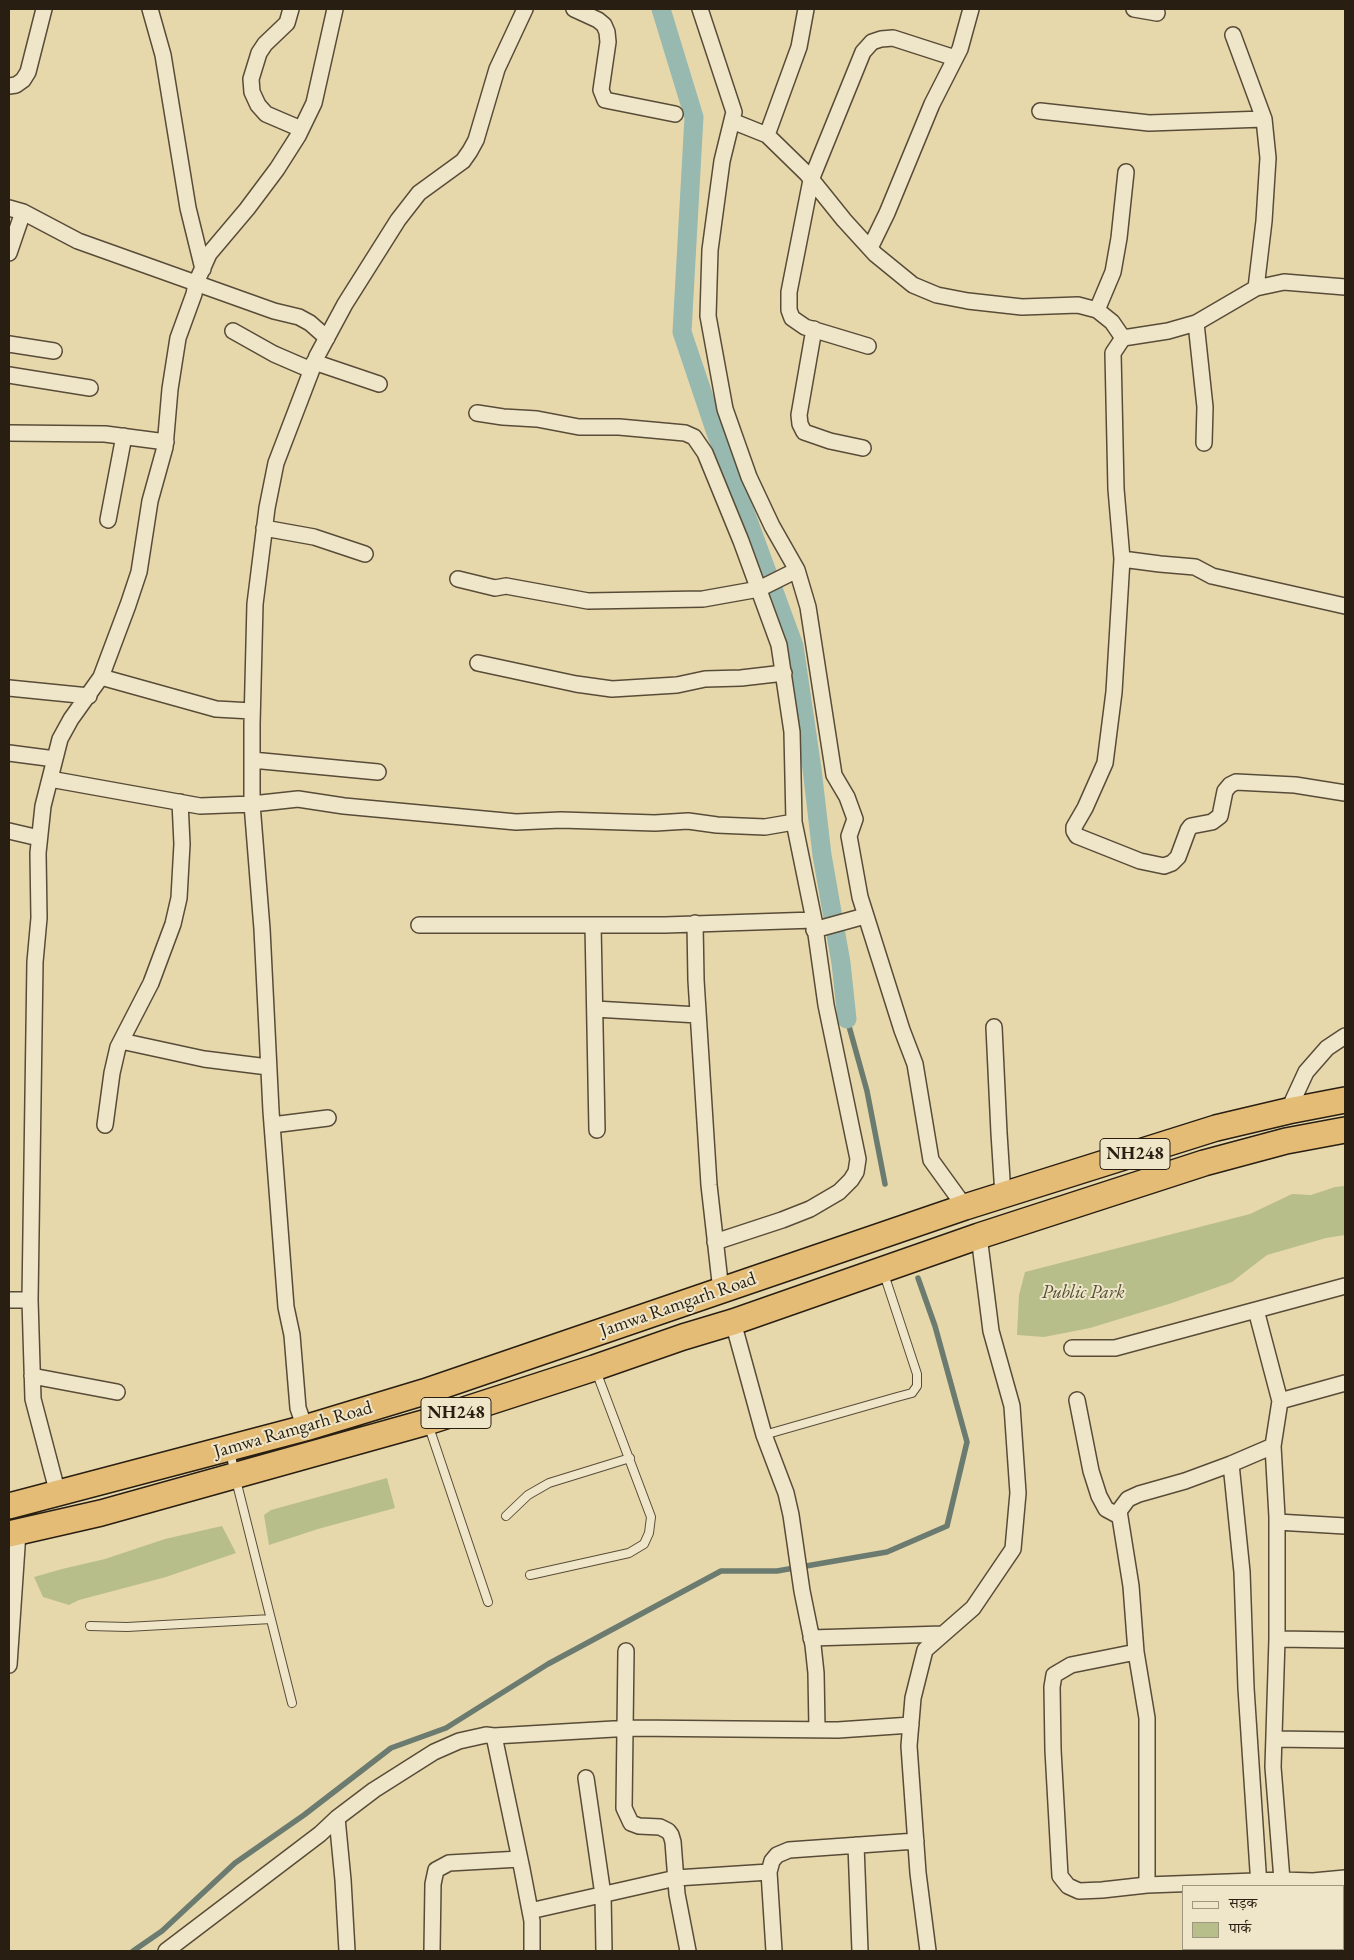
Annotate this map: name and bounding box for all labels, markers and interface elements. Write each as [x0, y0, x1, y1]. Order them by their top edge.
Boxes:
road number: NH248 [1100, 1138, 1170, 1170]
street label: Jamwa Ramgarh Road [597, 1268, 759, 1342]
park label: Public Park [1041, 1282, 1125, 1304]
street label: Jamwa Ramgarh Road [211, 1396, 375, 1464]
road number: NH248 [421, 1398, 491, 1429]
legend [1182, 1885, 1344, 1950]
text: सड़क [1229, 1893, 1257, 1912]
text: पार्क [1229, 1918, 1251, 1937]

